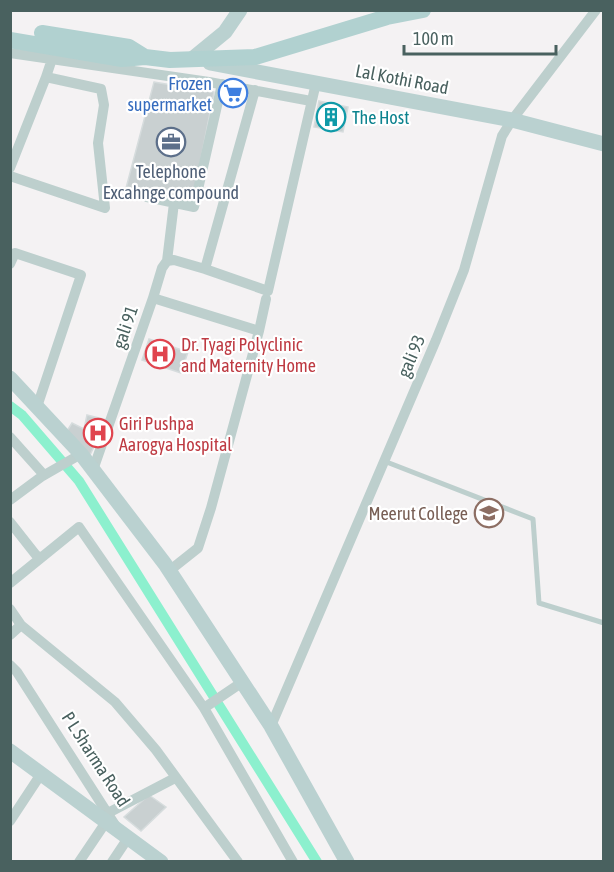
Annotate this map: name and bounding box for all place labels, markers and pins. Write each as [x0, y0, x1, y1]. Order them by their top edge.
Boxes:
place label: Frozen supermarket [127, 73, 212, 115]
supermarket icon: Frozen supermarket [217, 77, 249, 109]
building icon: The Host [315, 101, 347, 133]
place label: The Host [352, 107, 409, 128]
office icon: Telephone Excahnge compound [155, 126, 187, 158]
place label: Telephone Excahnge compound [103, 161, 239, 203]
place label: Dr. Tyagi Polyclinic and Maternity Home [181, 334, 316, 376]
hospital icon: Dr. Tyagi Polyclinic and Maternity Home [144, 338, 176, 370]
place label: Giri Pushpa Aarogya Hospital [119, 413, 232, 455]
hospital icon: Giri Pushpa Aarogya Hospital [82, 417, 114, 449]
school or university icon: Meerut College [473, 497, 505, 529]
place label: Meerut College [368, 503, 468, 524]

